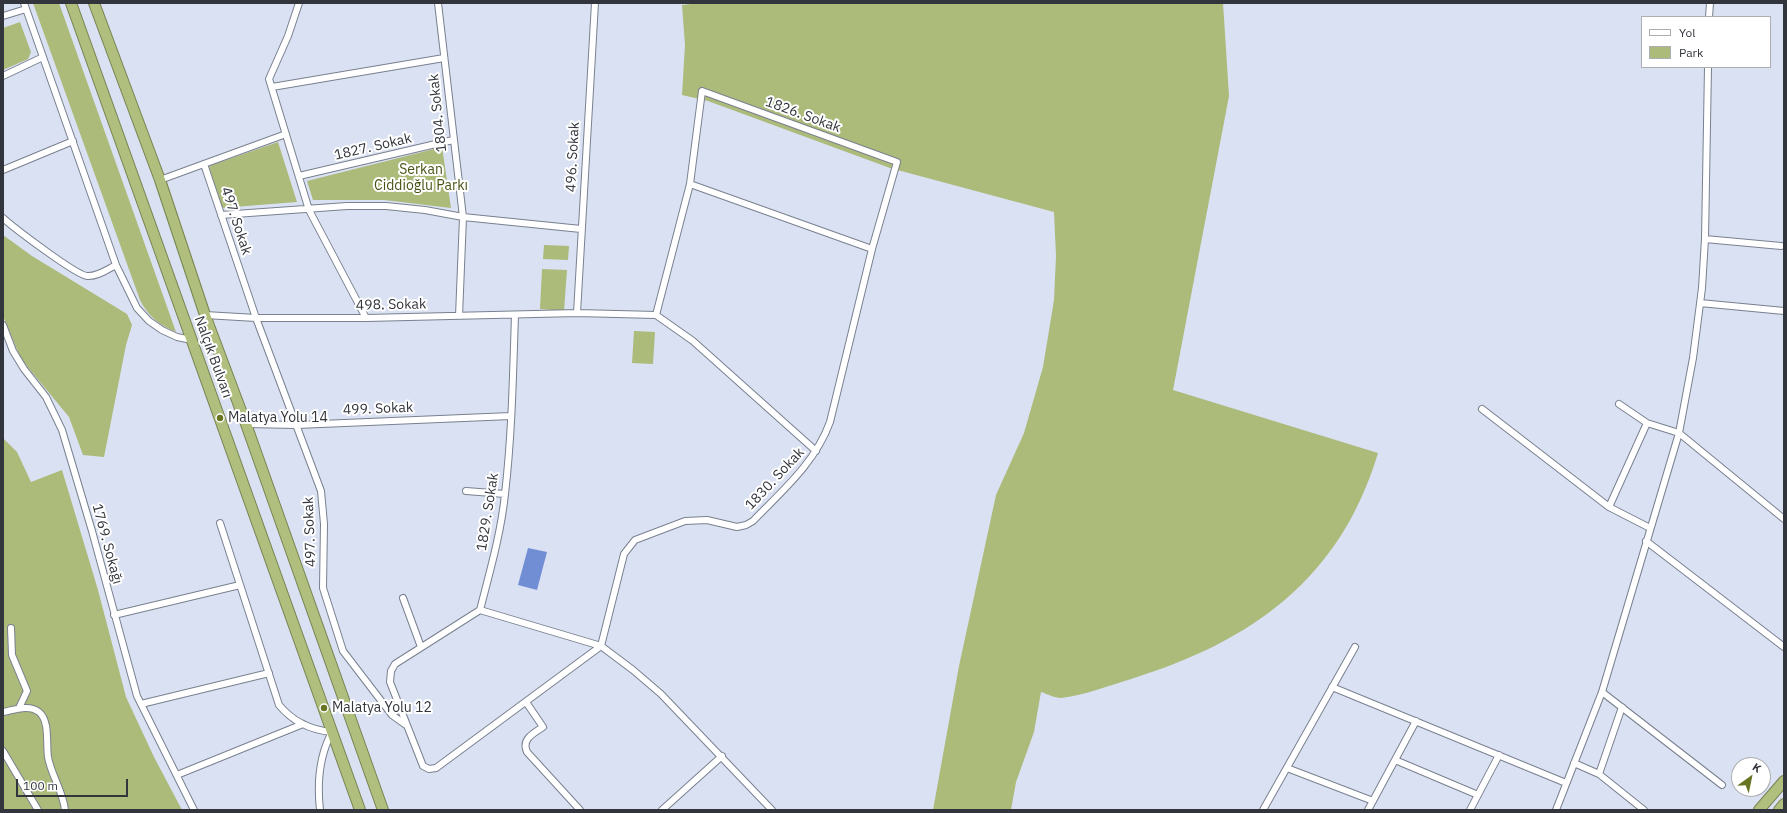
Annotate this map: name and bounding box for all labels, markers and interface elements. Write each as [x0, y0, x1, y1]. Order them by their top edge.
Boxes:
legend [1641, 16, 1771, 68]
text: Yol [1679, 25, 1696, 40]
text: Park [1679, 45, 1703, 60]
street label: 1804. Sokak [426, 73, 450, 153]
street label: 1826. Sokak [763, 94, 843, 136]
street label: 496. Sokak [563, 121, 583, 193]
street label: 1827. Sokak [333, 130, 413, 164]
park label: Serkan Ciddioğlu Parkı [374, 162, 468, 194]
street label: 497. Sokak [217, 185, 255, 257]
street label: 498. Sokak [356, 296, 426, 314]
street label: Nalçık Bulvarı [190, 314, 236, 400]
street label: 499. Sokak [343, 399, 413, 419]
place label: Malatya Yolu 14 [228, 410, 328, 426]
marker: Malatya Yolu 14 [215, 413, 225, 423]
street label: 1830. Sokak [742, 444, 808, 514]
street label: 1829. Sokak [474, 472, 502, 552]
street label: 497. Sokak [300, 497, 320, 567]
street label: 1769. Sokağı [88, 502, 126, 586]
place label: Malatya Yolu 12 [332, 700, 432, 716]
marker: Malatya Yolu 12 [319, 703, 329, 713]
north arrow [1731, 757, 1771, 797]
text: K [1750, 760, 1764, 776]
scale bar [18, 771, 130, 797]
text: 100 m [23, 778, 58, 793]

